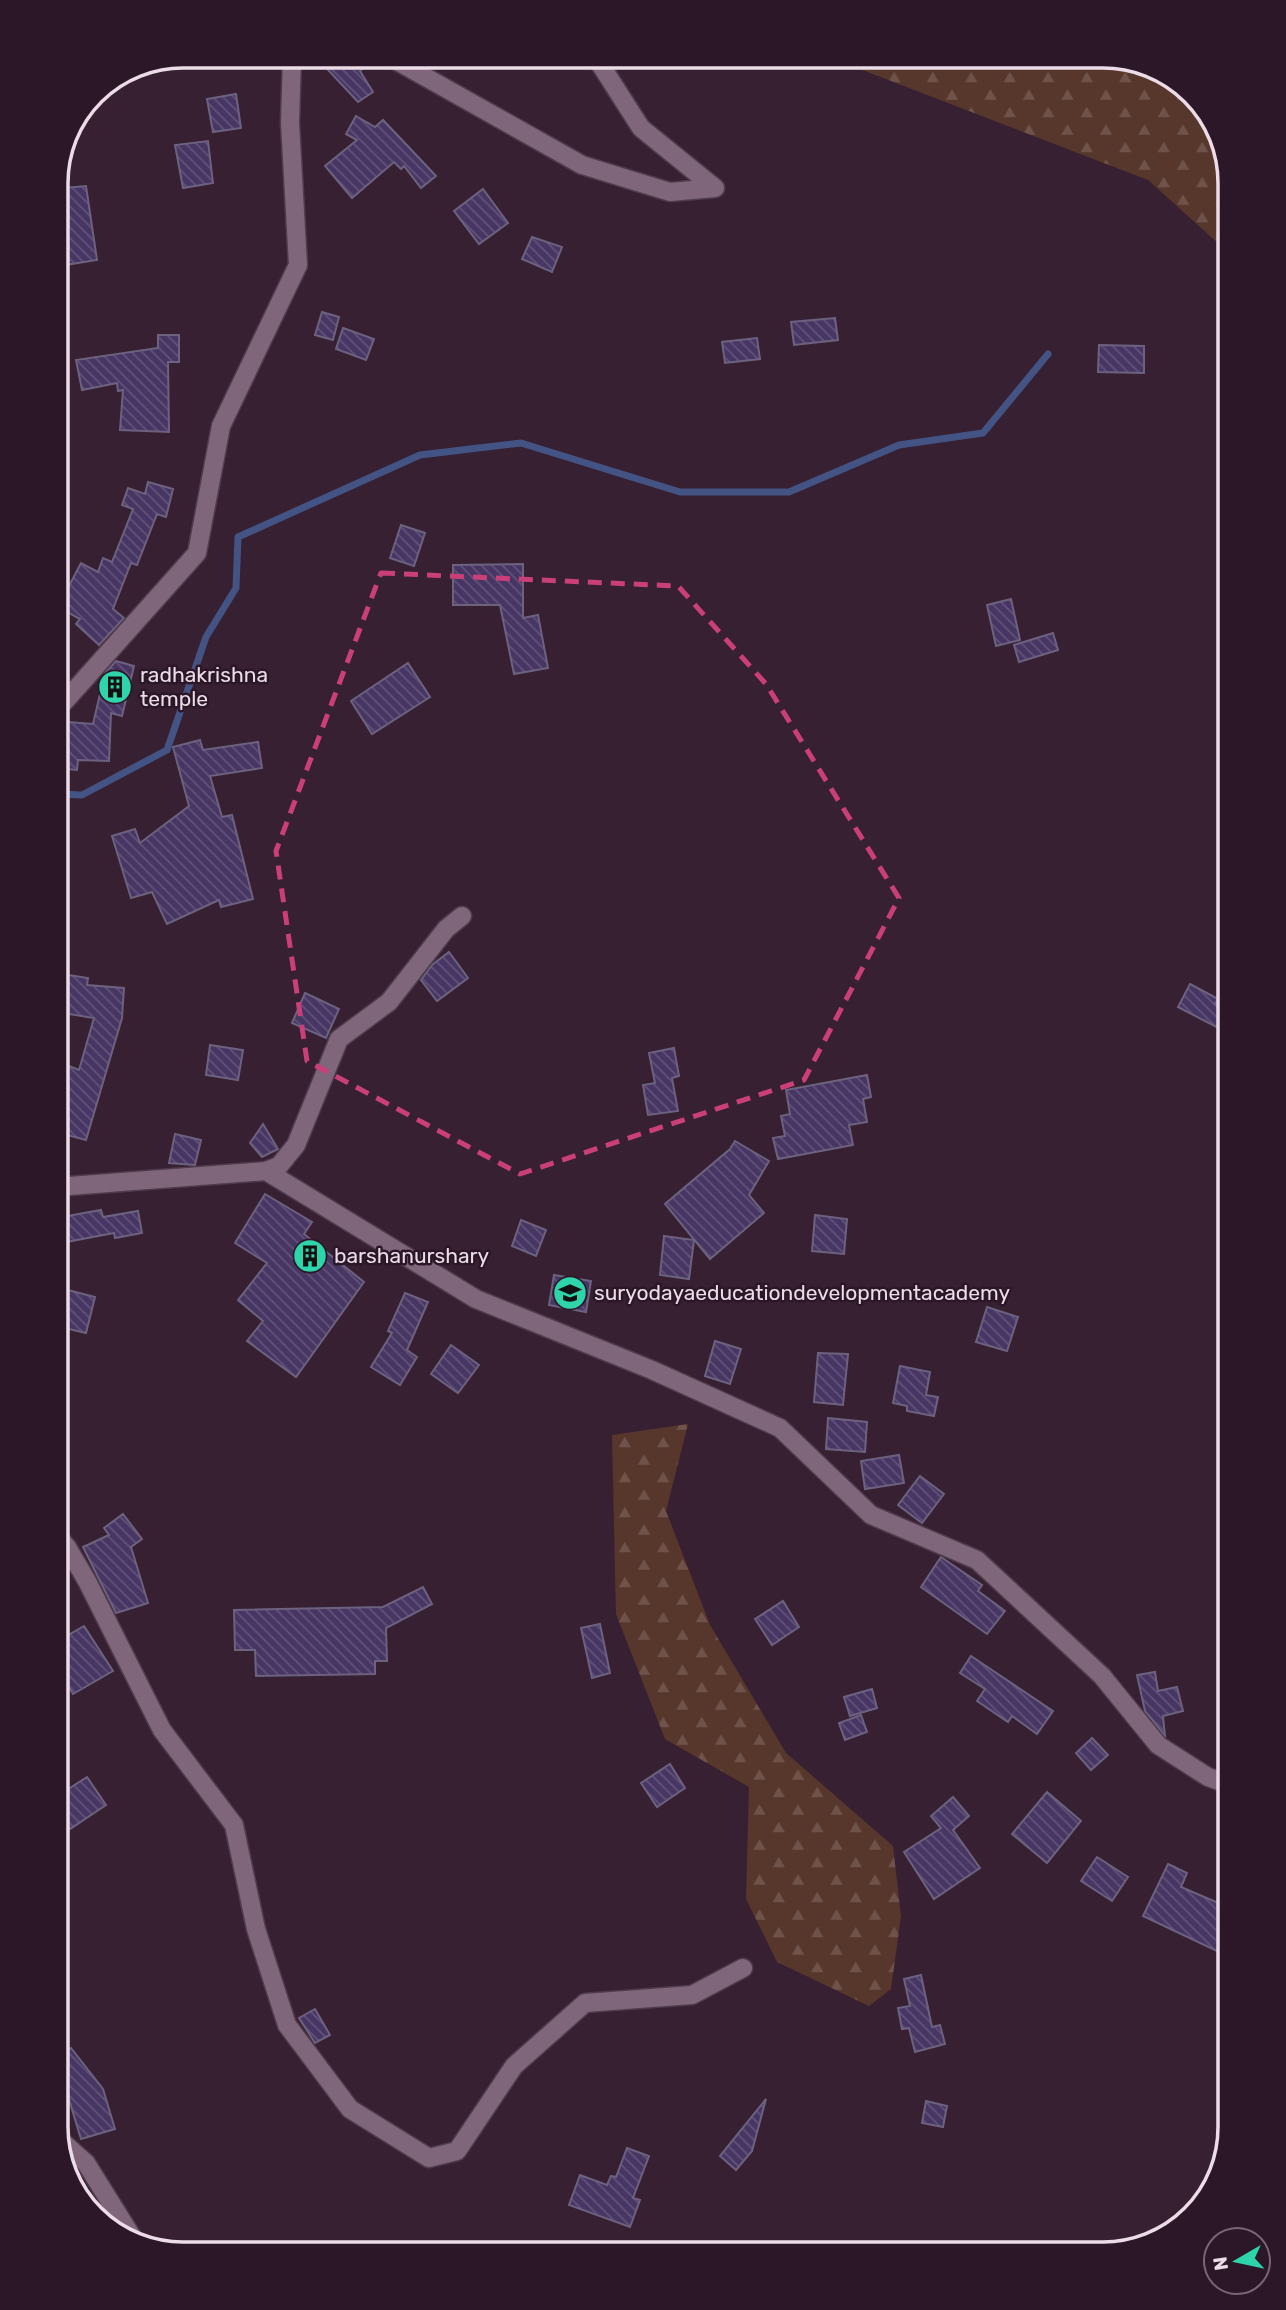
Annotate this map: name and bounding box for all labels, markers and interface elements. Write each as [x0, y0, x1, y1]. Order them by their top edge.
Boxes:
place label: radhakrishna temple [140, 662, 268, 711]
building icon: radhakrishna temple [96, 668, 134, 706]
building icon: barshanurshary [291, 1237, 329, 1275]
place label: barshanurshary [334, 1243, 490, 1268]
school or university icon: suryodayaeducationdevelopmentacademy [551, 1274, 589, 1312]
place label: suryodayaeducationdevelopmentacademy [594, 1280, 1010, 1305]
north arrow [1202, 2226, 1272, 2296]
text: N [1208, 2255, 1233, 2272]

